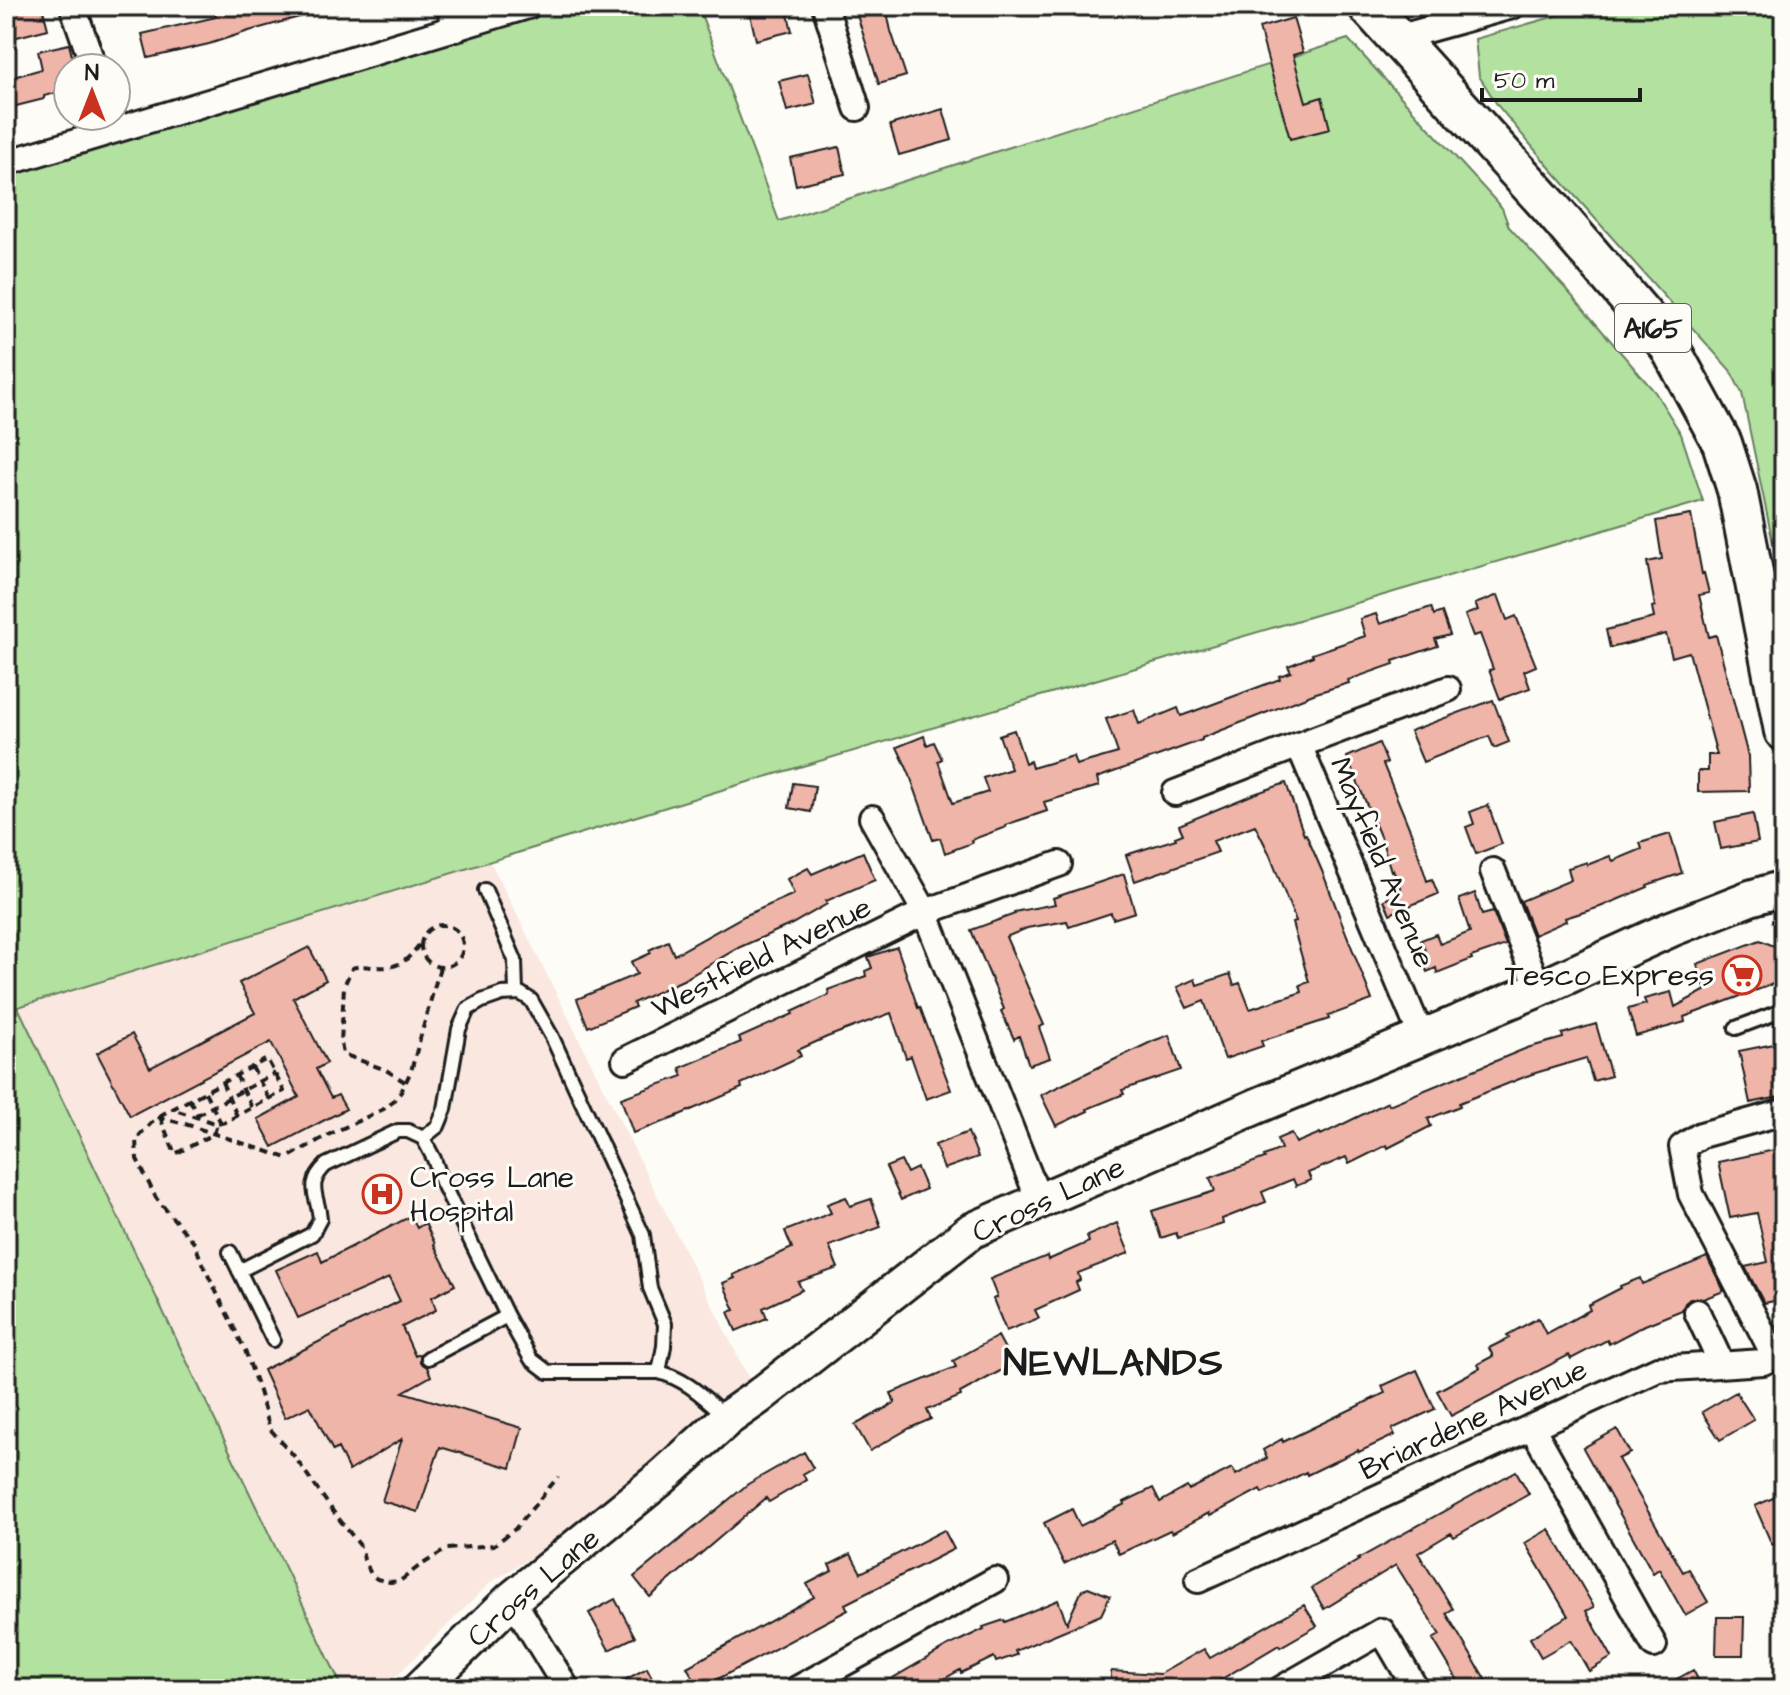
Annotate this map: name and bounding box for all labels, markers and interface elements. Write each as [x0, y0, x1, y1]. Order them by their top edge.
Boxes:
north arrow [52, 52, 132, 132]
scale bar [1482, 52, 1640, 102]
text: N [85, 58, 99, 89]
text: 50 m [1494, 64, 1555, 98]
road number: A165 [1615, 304, 1691, 352]
street label: Mayfield Avenue [1318, 751, 1445, 974]
street label: Westfield Avenue [644, 886, 878, 1029]
supermarket icon: Tesco Express [1721, 954, 1763, 996]
place label: Tesco Express [1505, 955, 1714, 997]
street label: Cross Lane [965, 1146, 1132, 1254]
place label: Cross Lane Hospital [410, 1157, 574, 1233]
hospital icon: Cross Lane Hospital [361, 1173, 403, 1215]
district label: NEWLANDS [1003, 1338, 1225, 1390]
street label: Briardene Avenue [1353, 1349, 1594, 1491]
street label: Cross Lane [458, 1518, 609, 1657]

